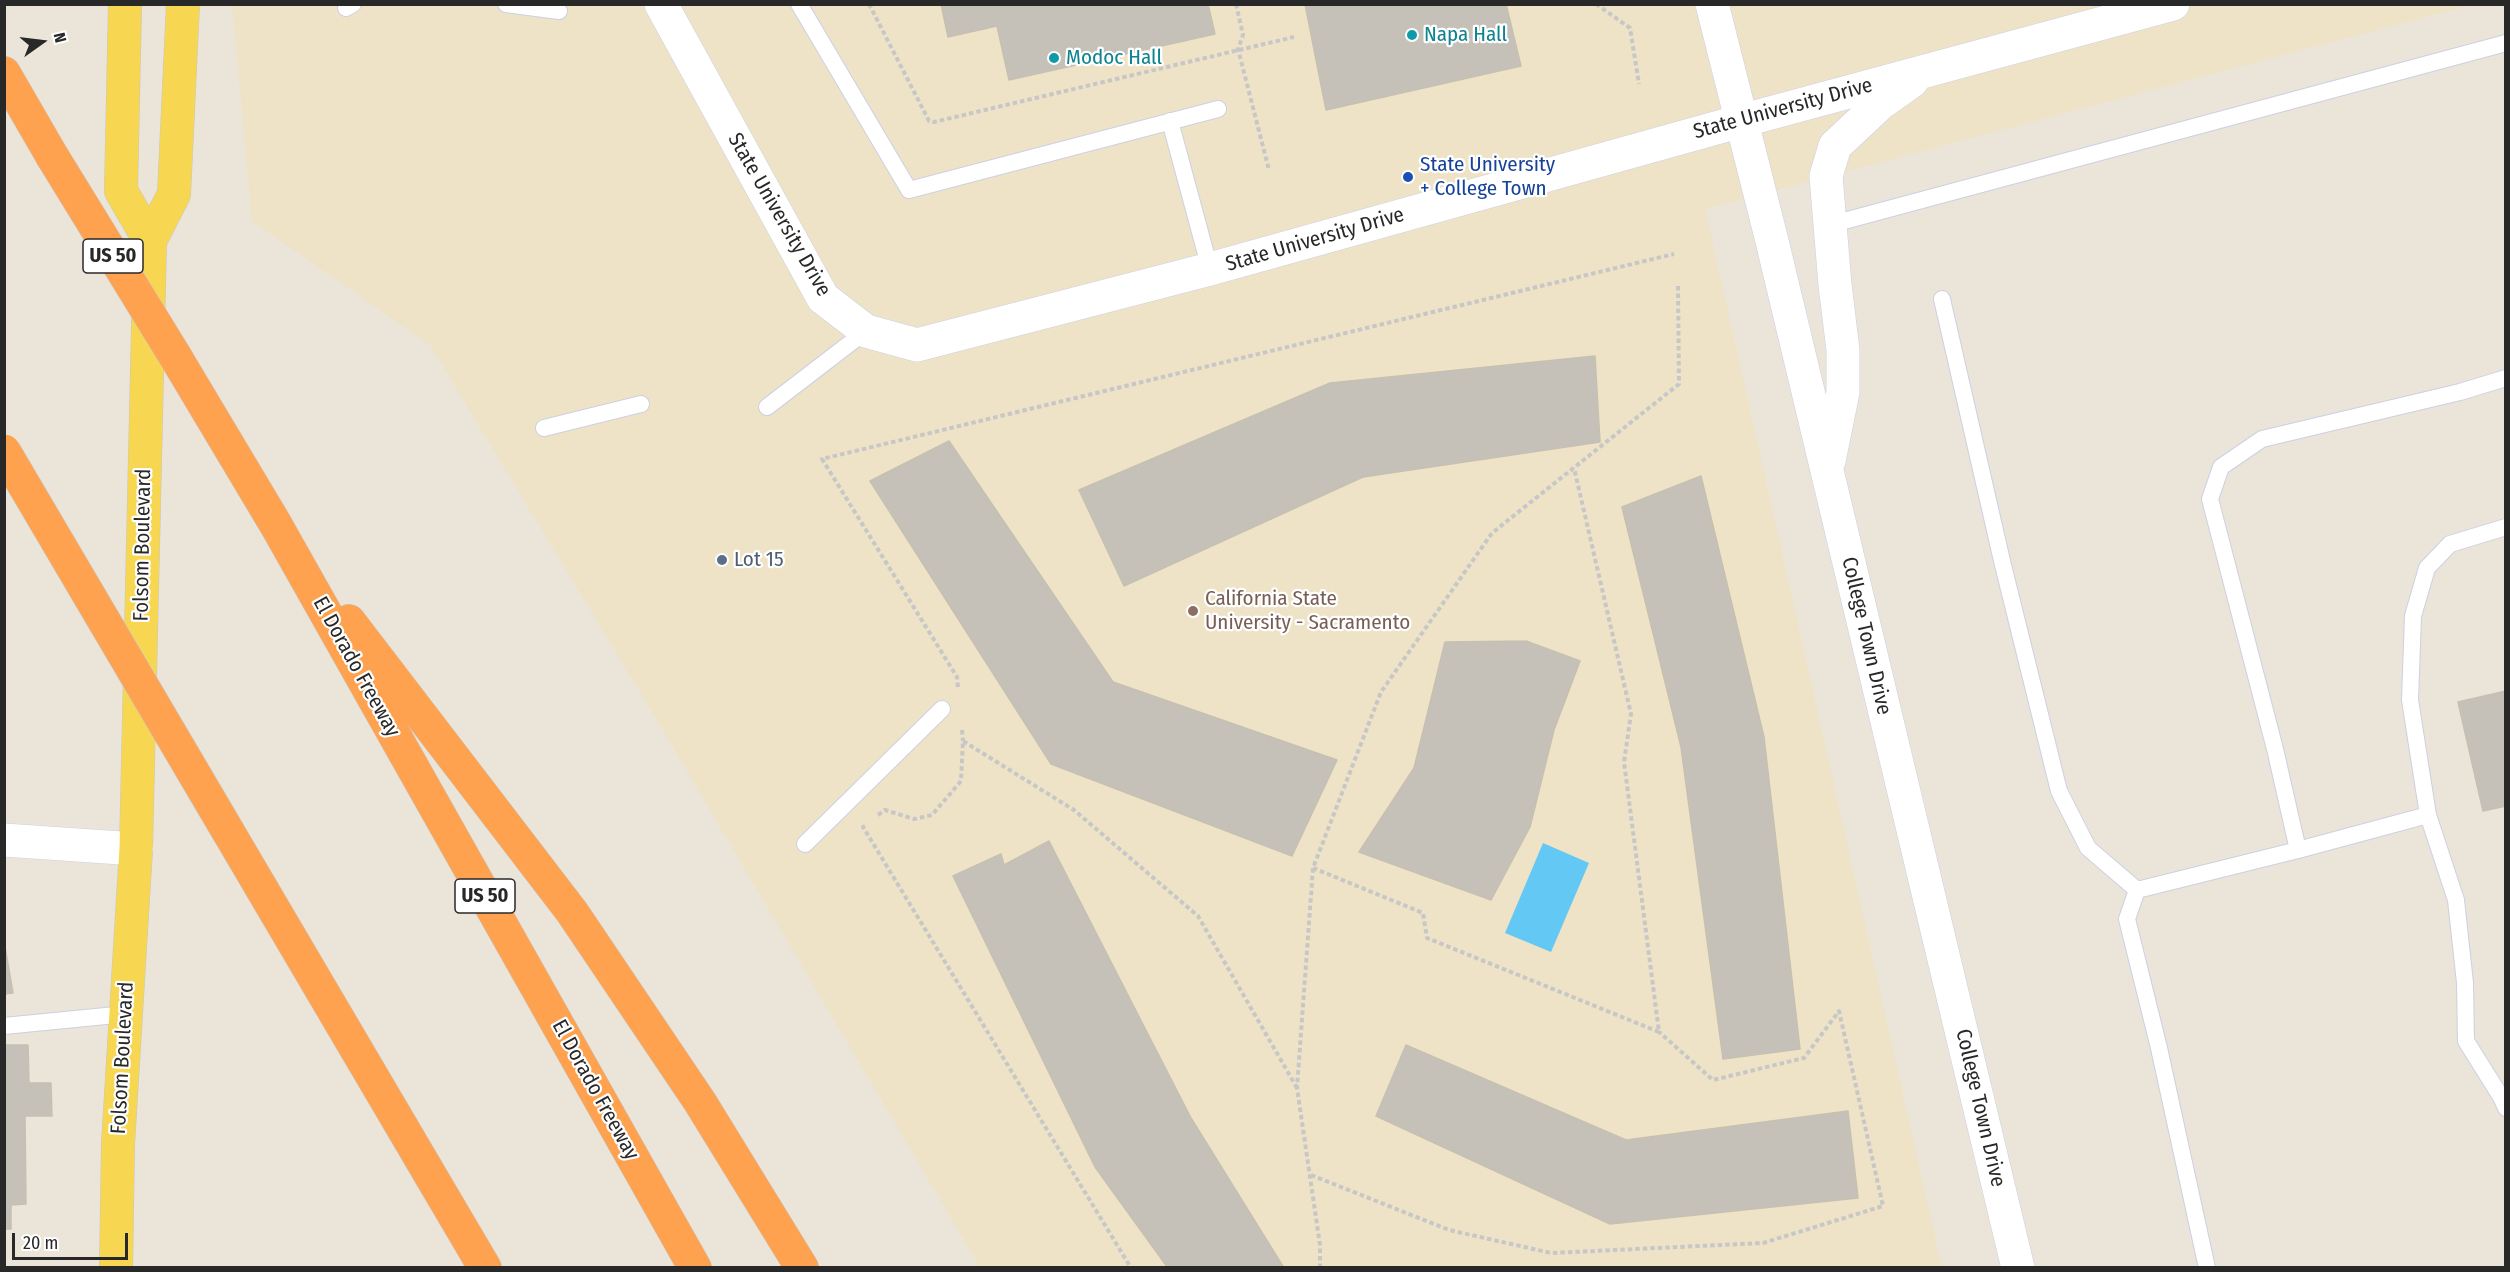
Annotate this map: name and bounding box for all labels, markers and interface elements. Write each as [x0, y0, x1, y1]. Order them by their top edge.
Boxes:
north arrow [12, 12, 72, 72]
place label: Napa Hall [1424, 22, 1507, 48]
marker: Napa Hall [1405, 28, 1419, 42]
text: N [50, 31, 70, 44]
place label: Modoc Hall [1066, 45, 1162, 71]
marker: Modoc Hall [1047, 51, 1061, 65]
street label: State University Drive [1691, 73, 1875, 145]
street label: State University Drive [722, 129, 836, 301]
place label: State University + College Town [1420, 152, 1555, 202]
marker: State University + College Town [1401, 170, 1415, 184]
street label: State University Drive [1223, 202, 1407, 278]
road number: US 50 [83, 239, 143, 273]
street label: Folsom Boulevard [129, 468, 157, 622]
place label: Lot 15 [734, 547, 784, 573]
marker: Lot 15 [715, 553, 729, 567]
street label: College Town Drive [1836, 555, 1896, 717]
place label: California State University - Sacramento [1205, 586, 1410, 636]
street label: El Dorado Freeway [307, 592, 405, 742]
marker: California State University - Sacramento [1186, 604, 1200, 618]
road number: US 50 [455, 879, 515, 913]
street label: Folsom Boulevard [106, 981, 140, 1135]
street label: El Dorado Freeway [546, 1015, 644, 1165]
street label: College Town Drive [1950, 1027, 2010, 1189]
scale bar [15, 1221, 130, 1259]
text: 20 m [23, 1232, 58, 1254]

